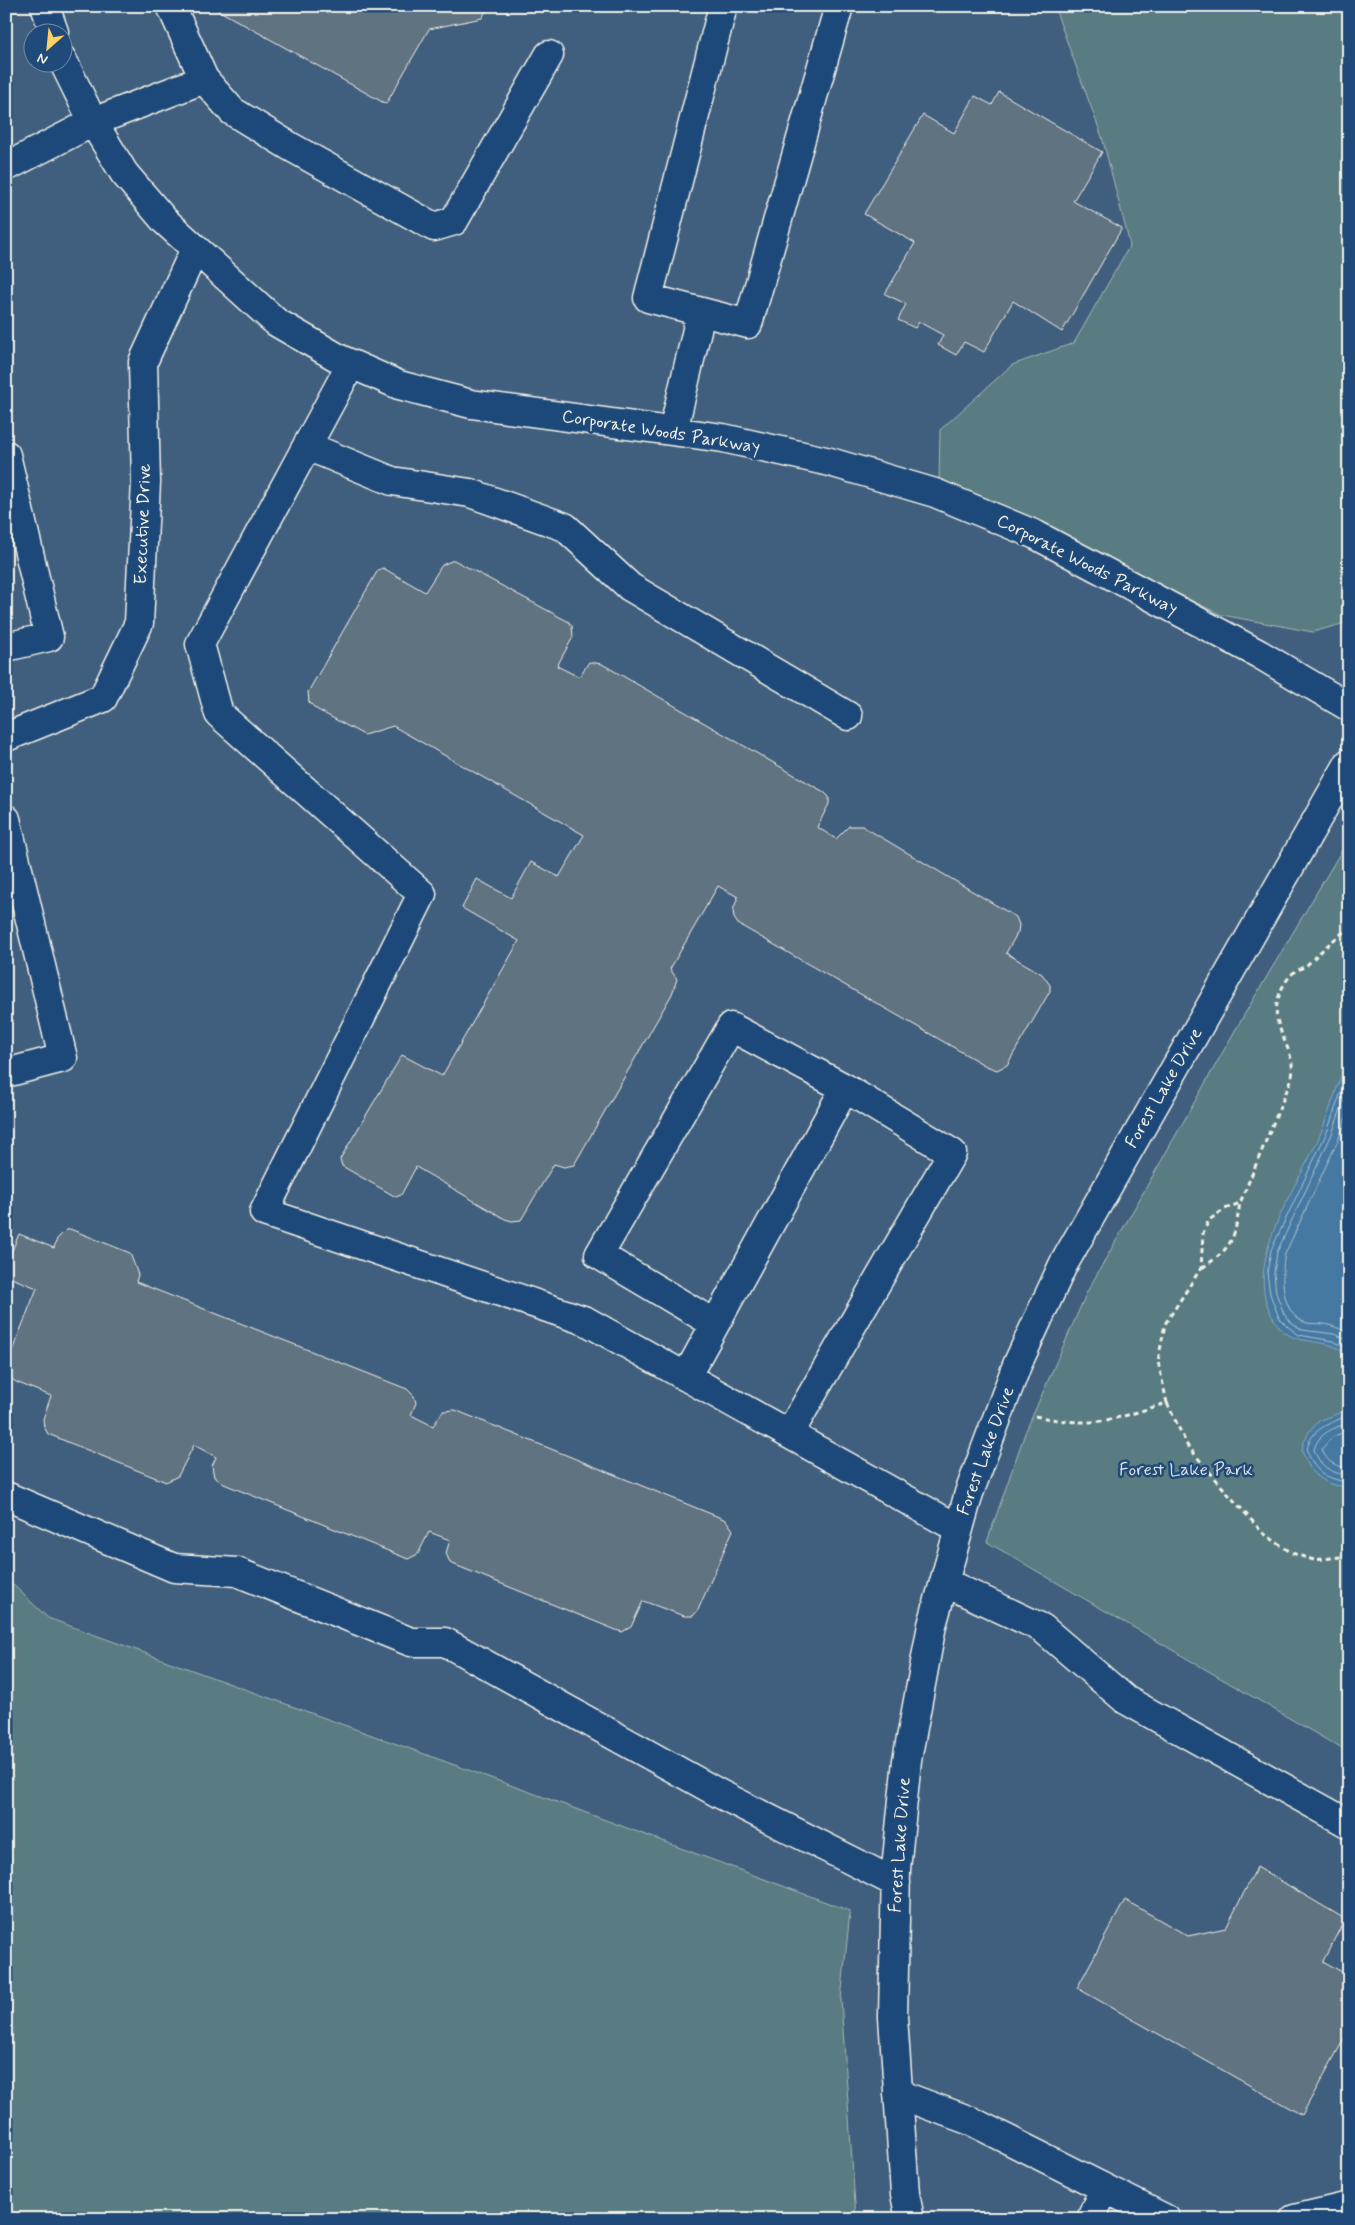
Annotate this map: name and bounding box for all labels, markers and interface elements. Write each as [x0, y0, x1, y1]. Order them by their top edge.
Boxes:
north arrow [22, 22, 72, 72]
text: N [34, 49, 51, 69]
street label: Corporate Woods Parkway [560, 404, 762, 460]
street label: Executive Drive [129, 463, 157, 585]
street label: Corporate Woods Parkway [992, 509, 1182, 621]
street label: Forest Lake Drive [1120, 1023, 1208, 1153]
street label: Forest Lake Drive [952, 1383, 1020, 1519]
park label: Forest Lake Park [1119, 1458, 1253, 1482]
street label: Forest Lake Drive [883, 1776, 917, 1913]

